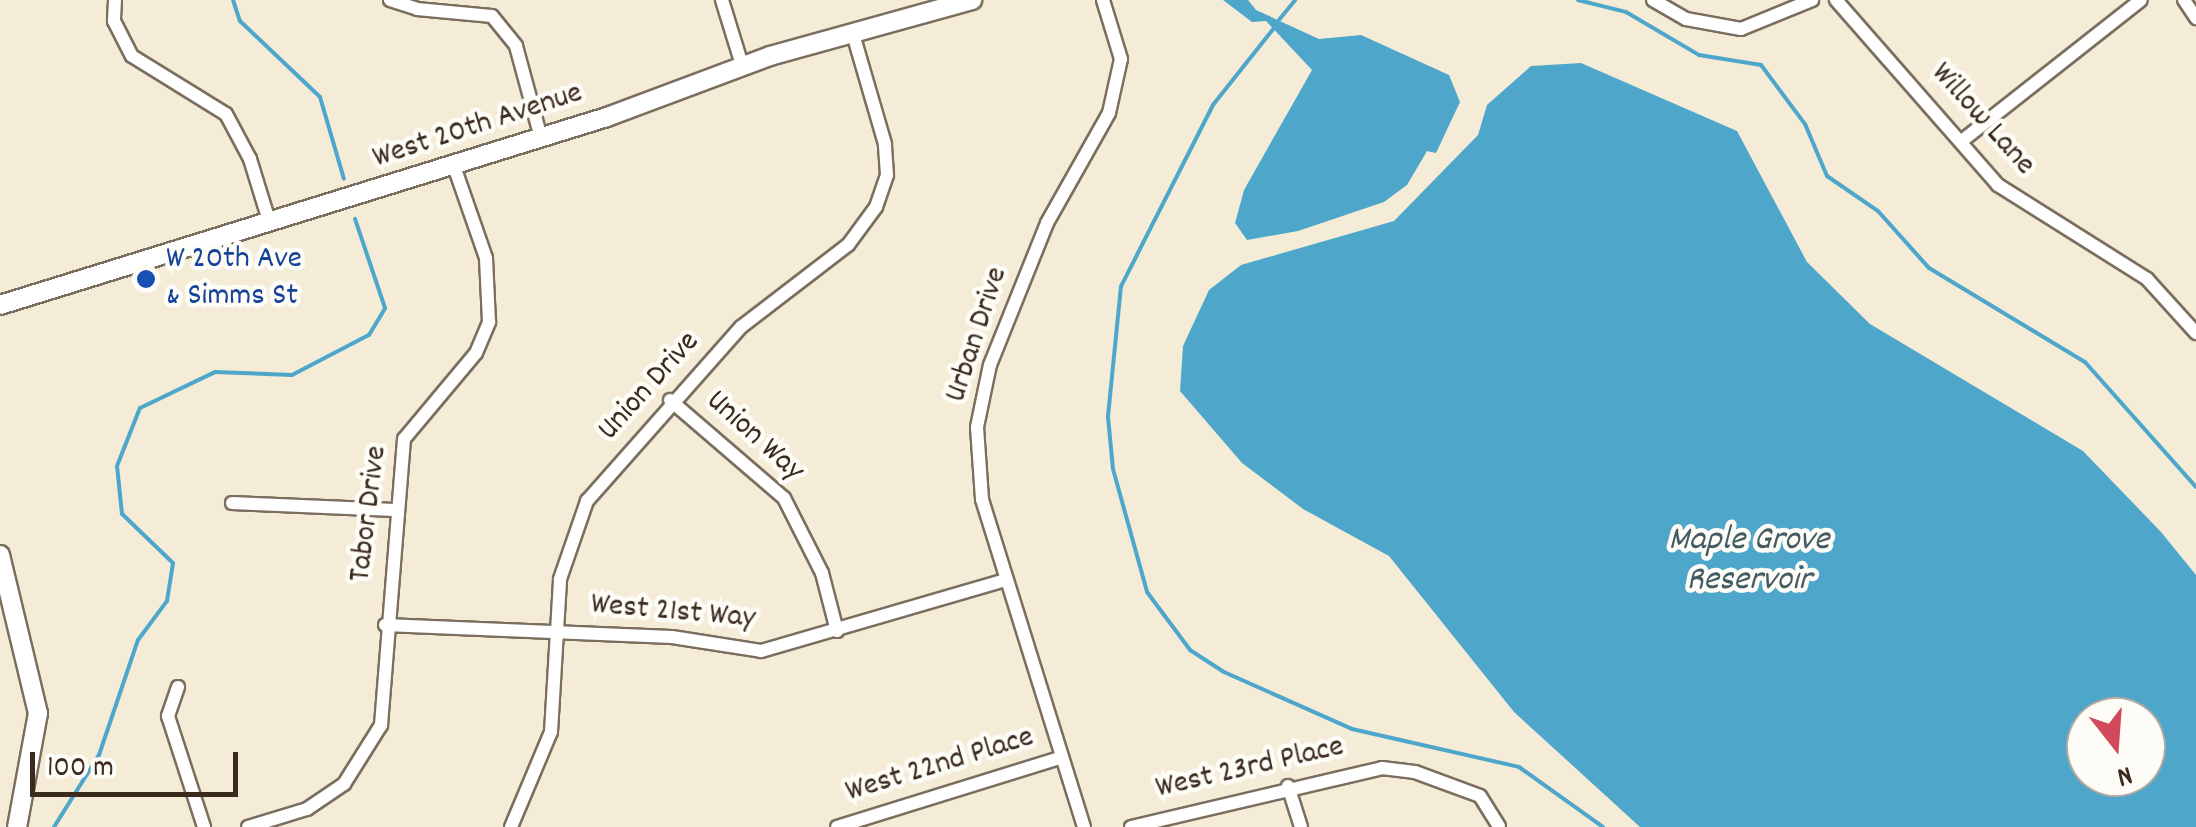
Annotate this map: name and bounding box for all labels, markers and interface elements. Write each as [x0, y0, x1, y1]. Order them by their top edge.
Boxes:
street label: Willow Lane [1921, 56, 2043, 184]
street label: West 20th Avenue [368, 75, 588, 179]
place label: W 20th Ave & Simms St [166, 242, 302, 317]
street label: Urban Drive [938, 263, 1018, 407]
marker: W 20th Ave & Simms St [135, 268, 157, 290]
street label: Union Drive [591, 324, 709, 450]
street label: Union Way [697, 383, 811, 491]
street label: Tabor Drive [343, 444, 397, 584]
water label: Maple Grove Reservoir [1668, 520, 1830, 602]
street label: West 21st Way [589, 587, 757, 639]
north arrow [2066, 697, 2166, 797]
street label: West 22nd Place [842, 719, 1038, 813]
street label: West 23rd Place [1152, 729, 1348, 809]
scale bar [35, 732, 242, 794]
text: 100 m [47, 748, 114, 791]
text: N [2112, 753, 2137, 795]

